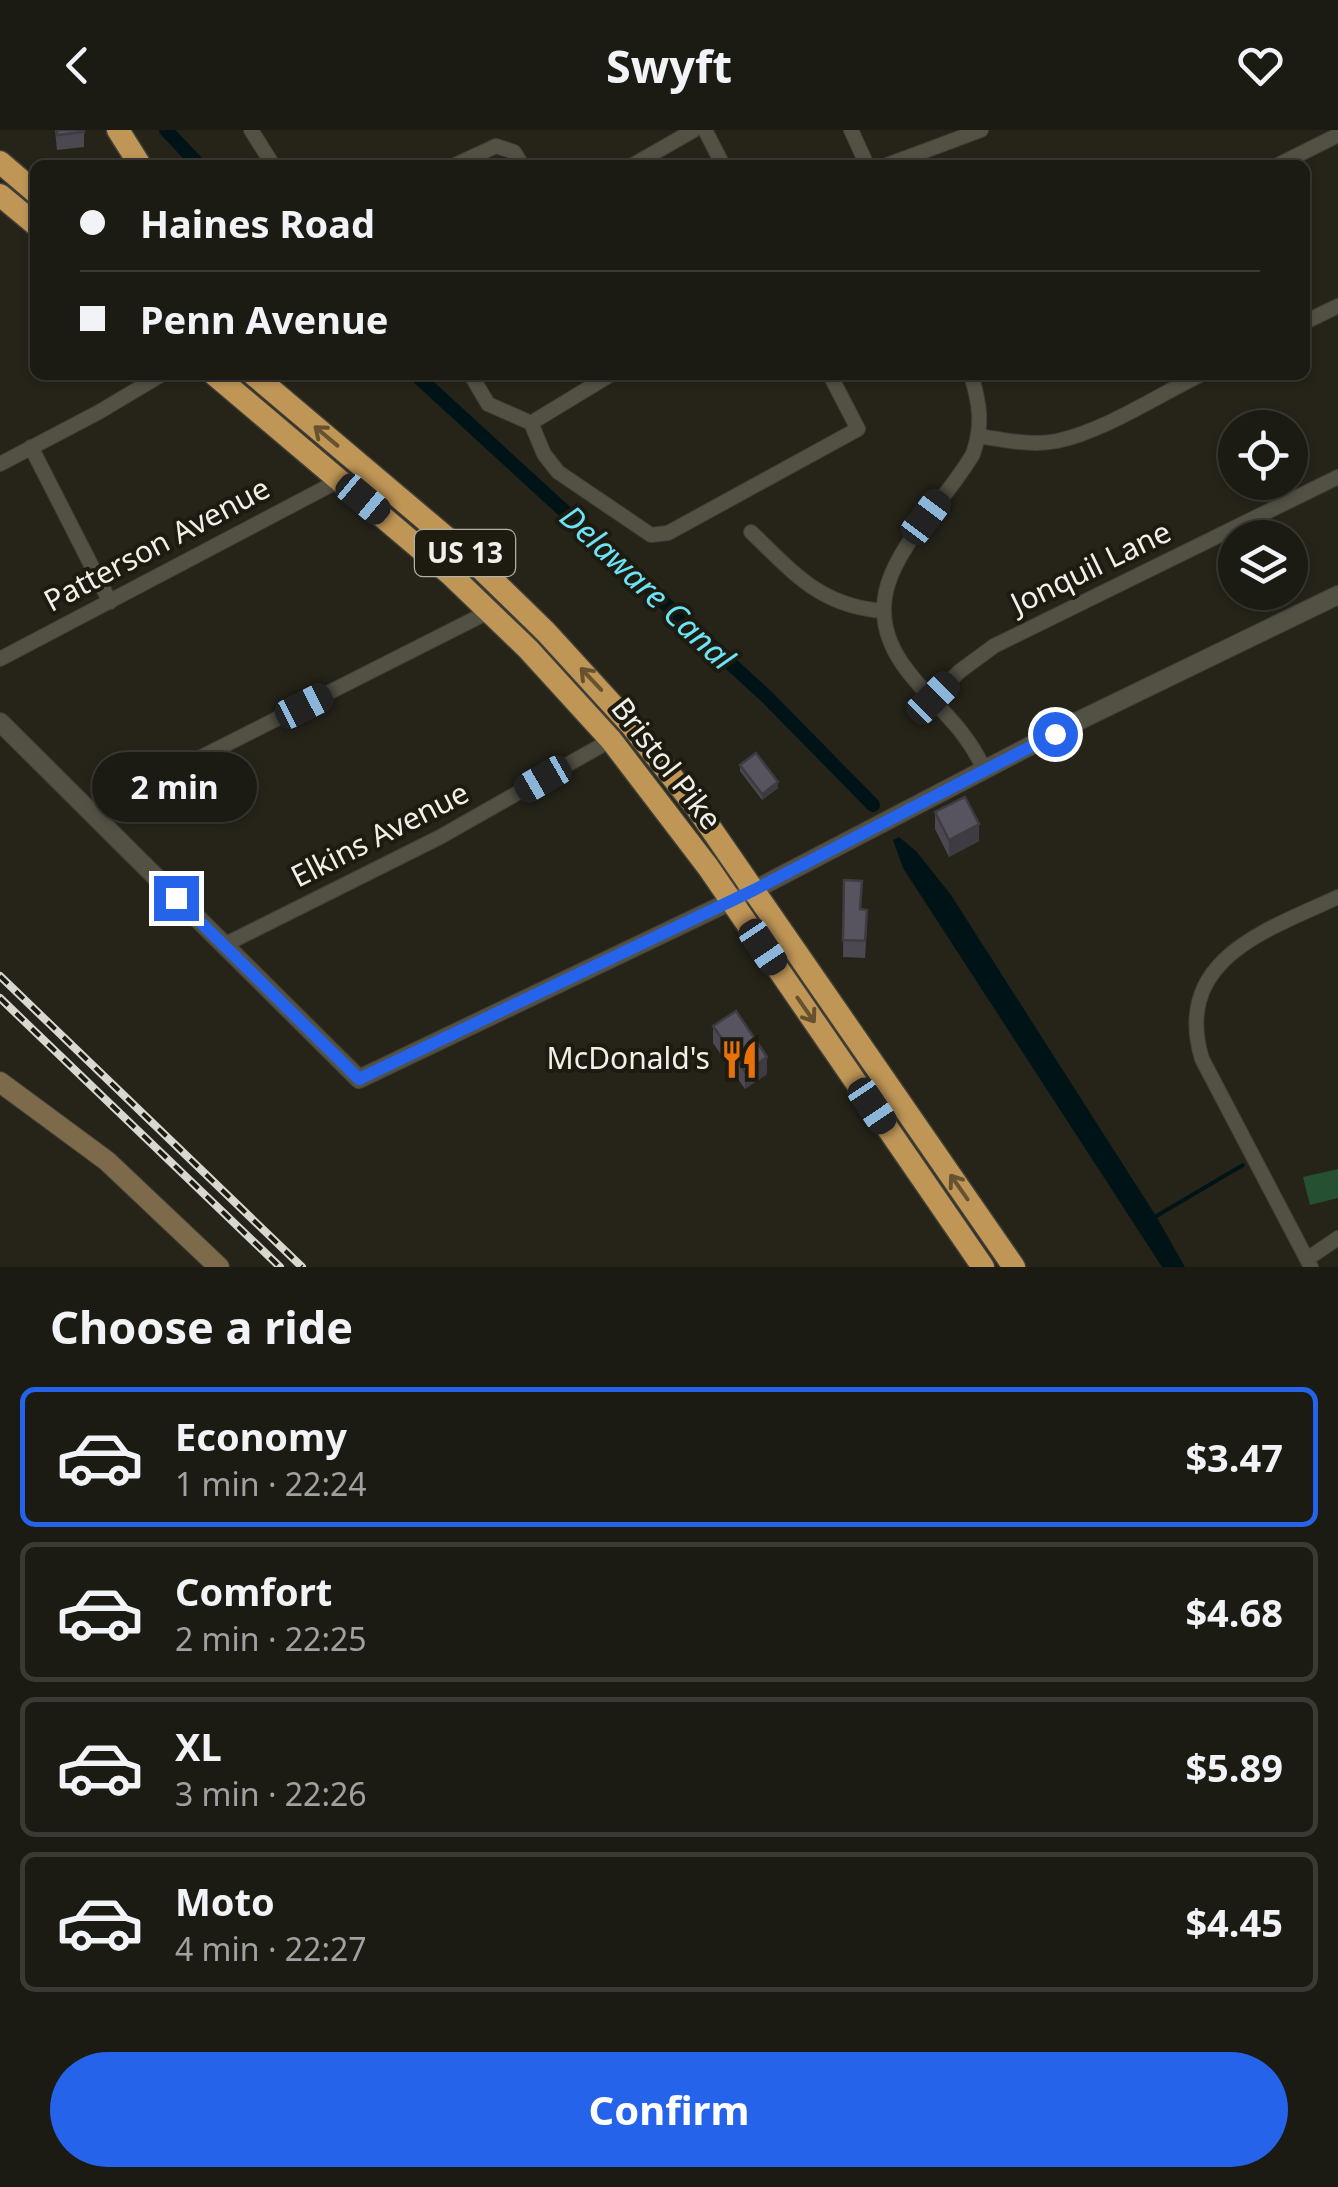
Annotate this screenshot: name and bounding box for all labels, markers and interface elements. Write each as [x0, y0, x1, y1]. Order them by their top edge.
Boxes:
text: Swyft [606, 35, 732, 96]
icon: back [50, 38, 105, 93]
icon: heart [1233, 38, 1288, 93]
text: Haines Road [140, 197, 375, 249]
text: Penn Avenue [140, 293, 388, 345]
map controls [1218, 410, 1308, 610]
button: locate [1218, 410, 1308, 500]
one-way arrow [314, 424, 339, 447]
street label: Patterson Avenue [36, 467, 276, 620]
car [330, 468, 396, 530]
car [896, 484, 956, 550]
water label: Delaware Canal [552, 495, 745, 679]
street label: Jonquil Lane [1001, 510, 1177, 624]
button: layers [1218, 520, 1308, 610]
road number: US 13 [415, 530, 515, 576]
car [901, 666, 965, 730]
one-way arrow [579, 667, 602, 692]
car [270, 679, 338, 733]
street label: Bristol Pike [603, 688, 732, 838]
route start [1033, 712, 1078, 757]
car [510, 751, 576, 807]
callout: 2 min [94, 753, 258, 823]
text: 2 min [130, 765, 219, 808]
street label: Elkins Avenue [283, 771, 475, 896]
route end [154, 876, 199, 921]
car [734, 914, 792, 980]
one-way arrow [795, 995, 816, 1023]
place label: McDonald's [547, 1037, 710, 1078]
restaurant icon: McDonald's [719, 1038, 761, 1080]
car [843, 1073, 901, 1139]
one-way arrow [949, 1173, 970, 1201]
text: Choose a ride [50, 1296, 353, 1357]
text: Economy [175, 1410, 347, 1462]
icon: car [55, 1412, 145, 1502]
text: $3.47 [1185, 1431, 1283, 1483]
text: 1 min · 22:24 [175, 1462, 367, 1505]
text: Comfort [175, 1565, 332, 1617]
icon: car [55, 1567, 145, 1657]
text: $4.68 [1185, 1586, 1283, 1638]
text: 2 min · 22:25 [175, 1617, 367, 1660]
text: XL [175, 1720, 222, 1772]
icon: car [55, 1722, 145, 1812]
text: $5.89 [1185, 1741, 1283, 1793]
text: 3 min · 22:26 [175, 1772, 367, 1815]
text: Moto [175, 1875, 275, 1927]
icon: car [55, 1877, 145, 1967]
text: $4.45 [1185, 1896, 1283, 1948]
text: 4 min · 22:27 [175, 1927, 367, 1970]
button: Confirm [50, 2052, 1288, 2167]

